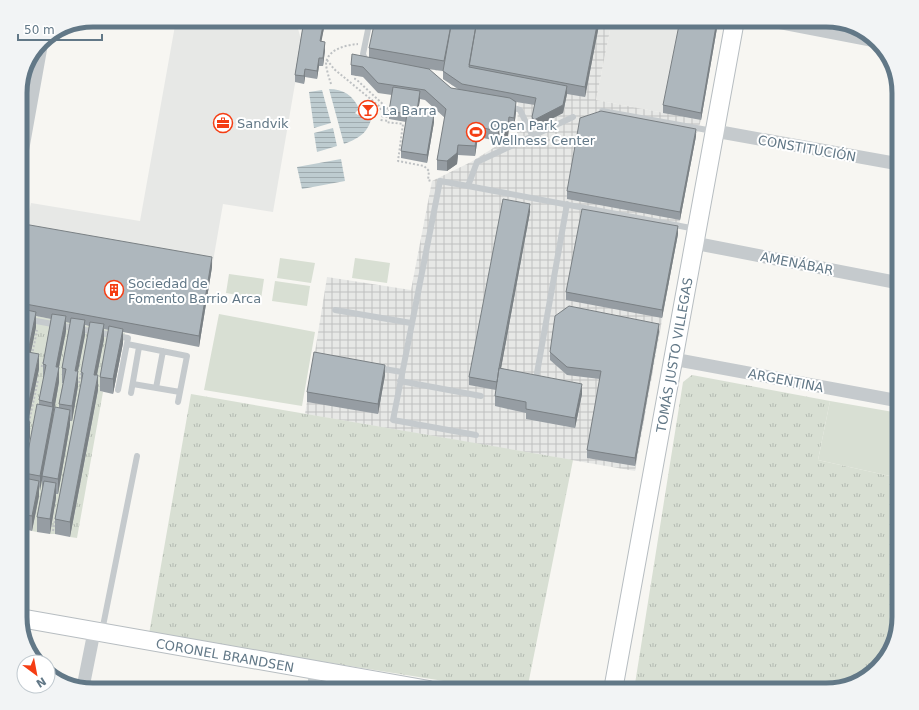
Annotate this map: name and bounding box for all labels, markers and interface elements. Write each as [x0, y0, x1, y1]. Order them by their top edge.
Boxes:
scale bar [18, 16, 102, 42]
text: 50 m [24, 23, 55, 37]
bar icon: La Barra [357, 99, 379, 121]
place label: La Barra [382, 103, 437, 118]
office icon: Sandvik [212, 112, 234, 134]
place label: Sandvik [237, 116, 289, 131]
place label: Open Park Wellness Center [490, 118, 596, 148]
sports icon: Open Park Wellness Center [465, 121, 487, 143]
street label: CONSTITUCIÓN [757, 132, 857, 165]
street label: AMENÁBAR [759, 249, 835, 278]
place label: Sociedad de Fomento Barrio Arca [128, 276, 261, 306]
street label: TOMÁS JUSTO VILLEGAS [653, 276, 696, 435]
building icon: Sociedad de Fomento Barrio Arca [103, 279, 125, 301]
street label: ARGENTINA [747, 366, 825, 395]
street label: CORONEL BRANDSEN [155, 636, 295, 675]
north arrow [16, 654, 56, 694]
text: N [34, 674, 48, 690]

